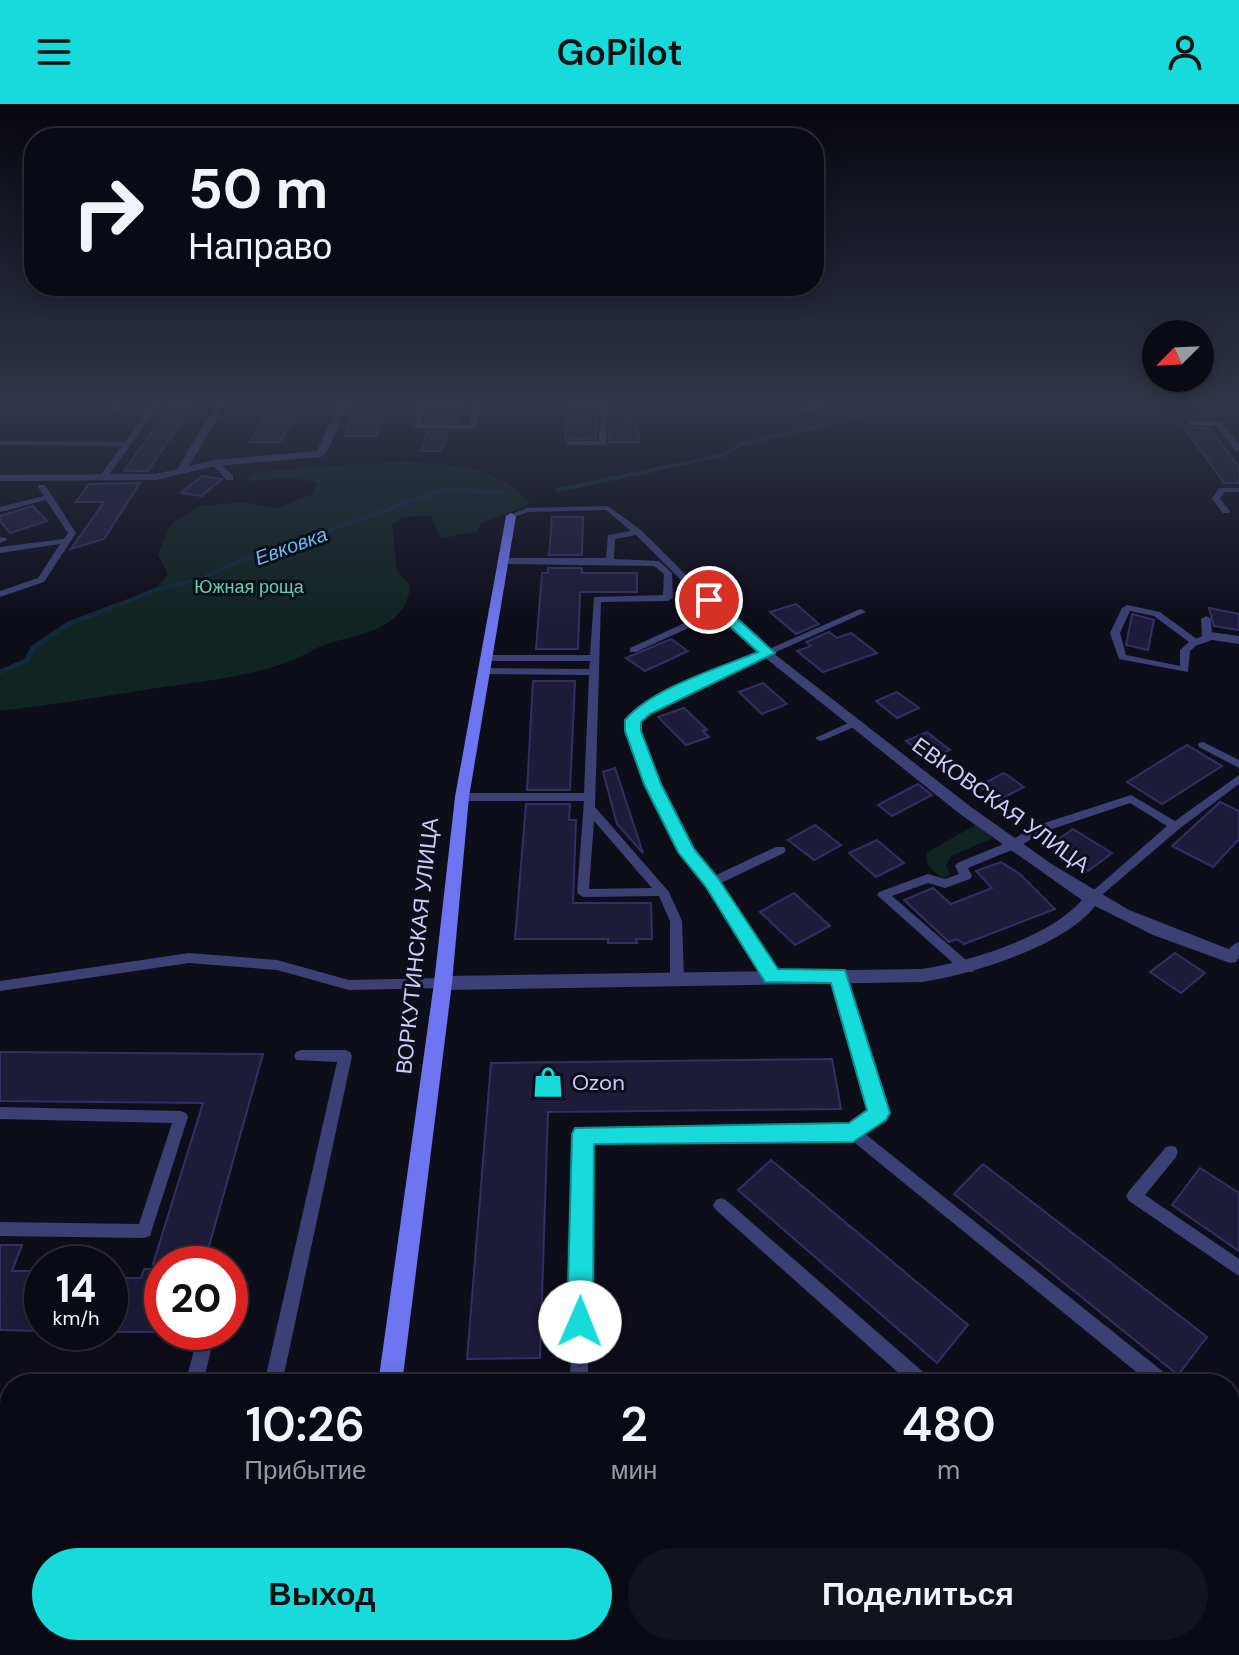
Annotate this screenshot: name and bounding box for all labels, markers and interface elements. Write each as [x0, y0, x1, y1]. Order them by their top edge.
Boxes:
text: GoPilot [556, 29, 683, 76]
icon: menu [32, 30, 76, 74]
icon: person [1163, 30, 1207, 74]
text: 50 m [188, 152, 328, 225]
icon: right [56, 160, 160, 264]
text: Направо [188, 223, 332, 270]
north arrow [1142, 320, 1214, 392]
map controls [1142, 320, 1214, 392]
water label: Евковка [251, 521, 331, 571]
pin [675, 566, 743, 634]
park label: Южная роща [194, 575, 305, 599]
icon: arrive [687, 578, 731, 622]
street label: ЕВКОВСКАЯ УЛИЦА [907, 731, 1096, 879]
street label: ВОРКУТИНСКАЯ УЛИЦА [389, 816, 445, 1076]
shop icon: Ozon [531, 1065, 565, 1099]
place label: Ozon [572, 1068, 625, 1097]
speed limit sign: 20 [144, 1246, 248, 1350]
text: 14 [56, 1262, 96, 1314]
position arrow [538, 1280, 622, 1364]
text: km/h [52, 1305, 100, 1331]
text: 10:26 [245, 1393, 365, 1456]
text: 2 [620, 1393, 648, 1456]
text: 480 [902, 1393, 996, 1456]
text: Прибытие [244, 1453, 366, 1487]
text: мин [611, 1453, 657, 1487]
text: m [937, 1453, 960, 1487]
button: Выход [32, 1548, 612, 1640]
button: Поделиться [628, 1548, 1208, 1640]

